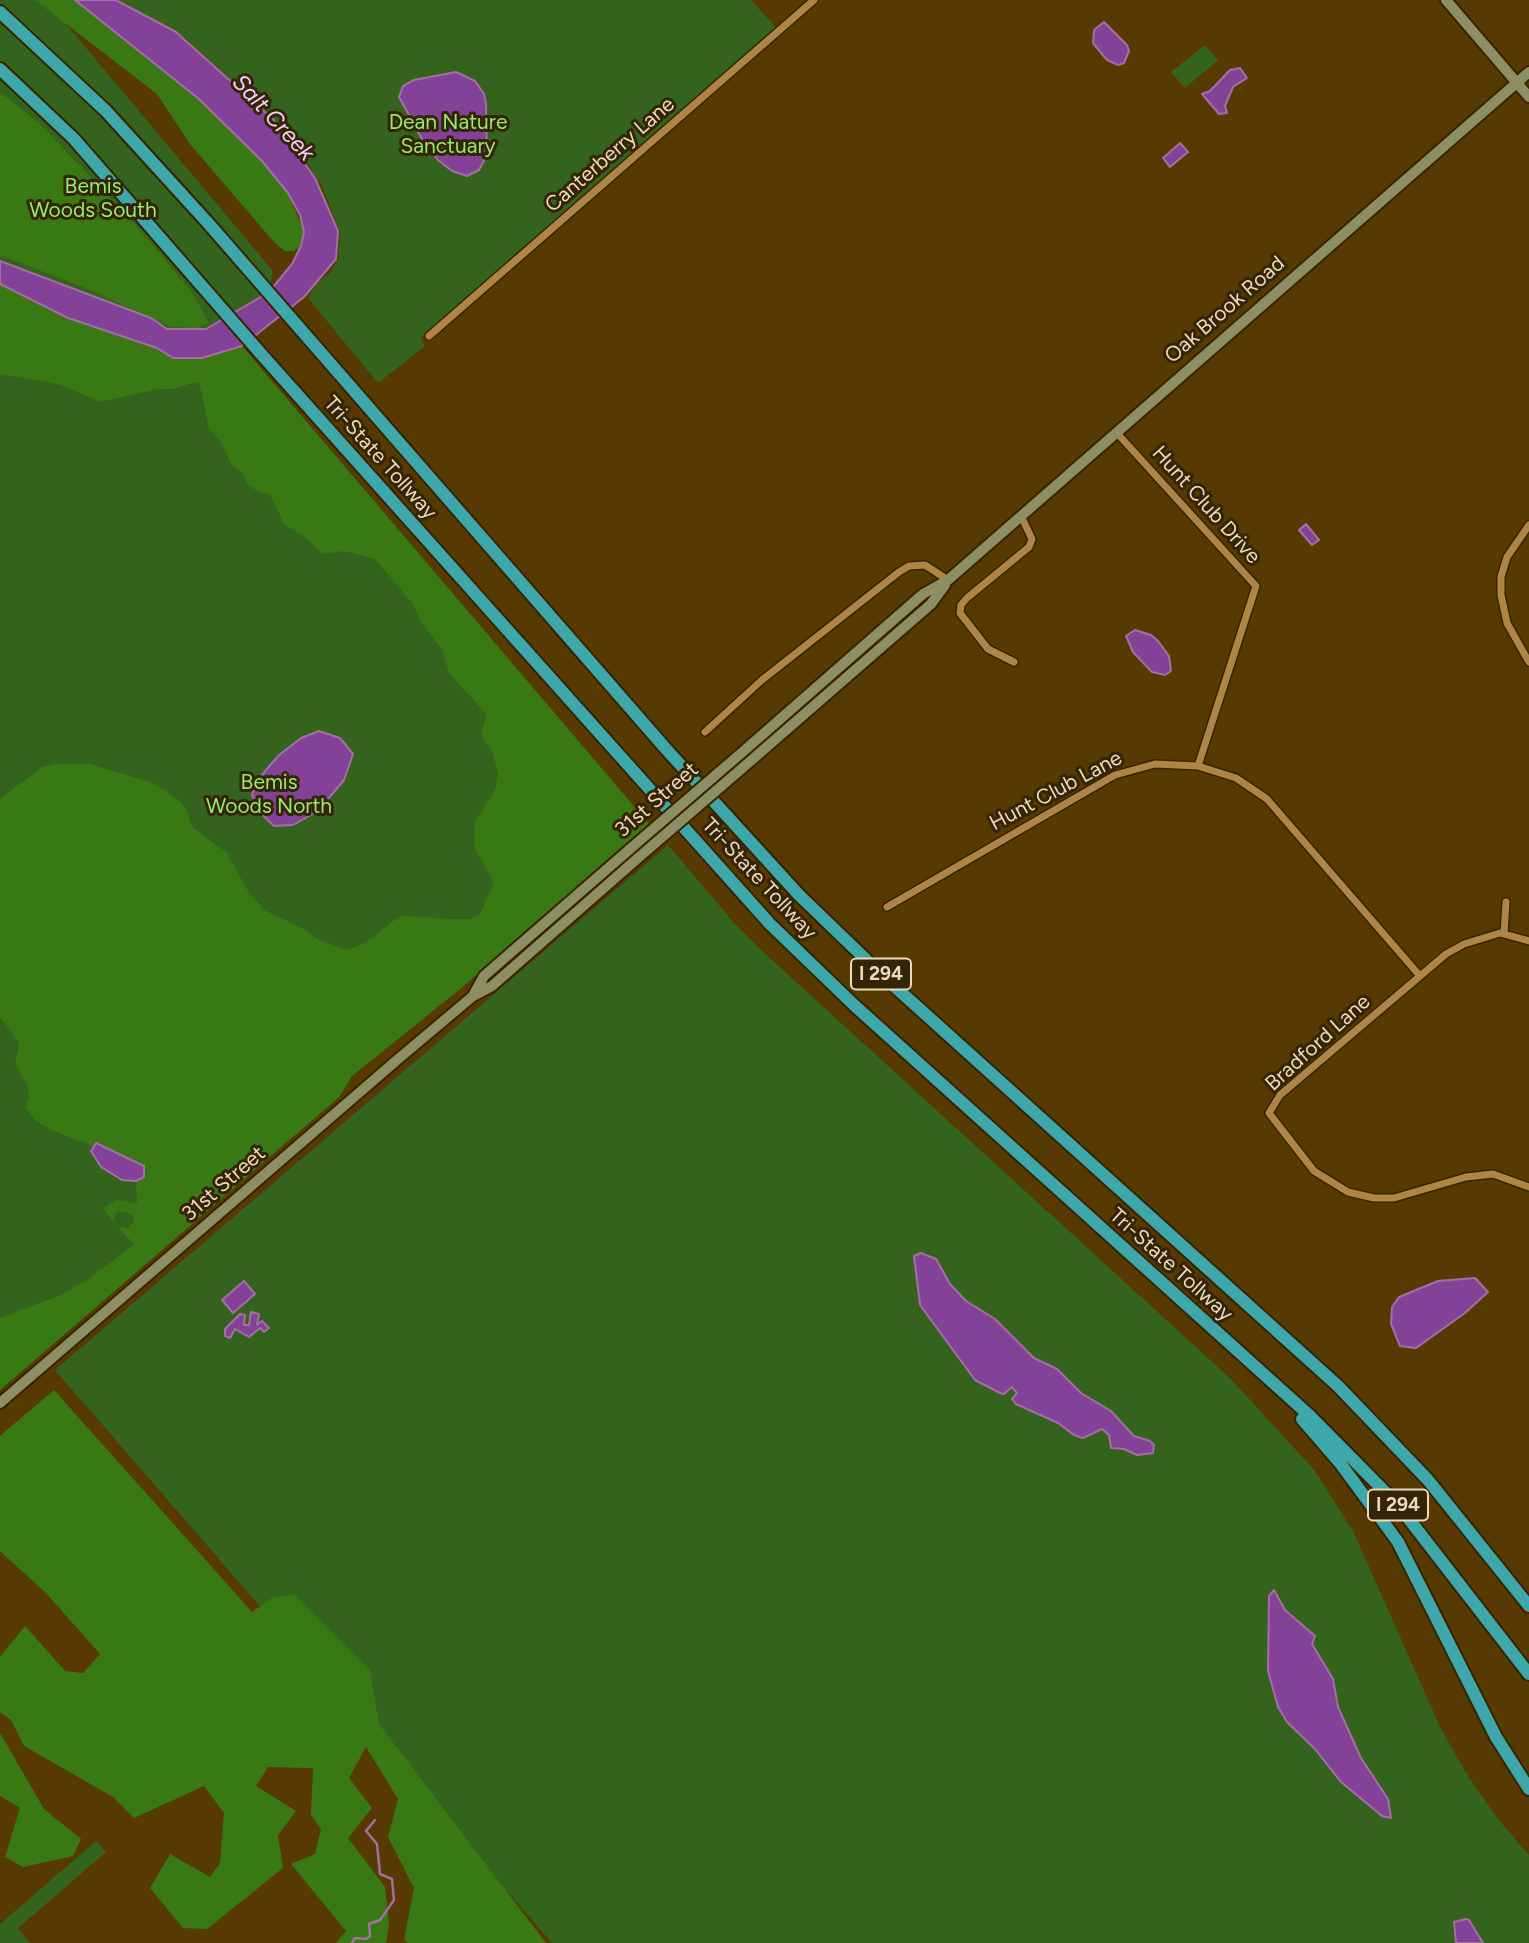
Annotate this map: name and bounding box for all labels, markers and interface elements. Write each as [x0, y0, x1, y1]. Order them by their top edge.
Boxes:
water label: Salt Creek [226, 69, 320, 167]
street label: Canterberry Lane [540, 92, 680, 218]
park label: Dean Nature Sanctuary [389, 110, 507, 160]
park label: Bemis Woods South [29, 174, 157, 224]
street label: Oak Brook Road [1160, 251, 1290, 369]
street label: Tri-State Tollway [318, 391, 442, 525]
street label: Hunt Club Drive [1146, 441, 1266, 569]
street label: Hunt Club Lane [986, 746, 1126, 836]
street label: 31st Street [610, 757, 704, 843]
park label: Bemis Woods North [206, 770, 332, 820]
street label: Tri-State Tollway [696, 813, 822, 945]
road number: I 294 [851, 958, 911, 990]
street label: Bradford Lane [1260, 989, 1376, 1097]
street label: 31st Street [177, 1141, 271, 1227]
street label: Tri-State Tollway [1104, 1203, 1238, 1327]
road number: I 294 [1368, 1490, 1428, 1520]

